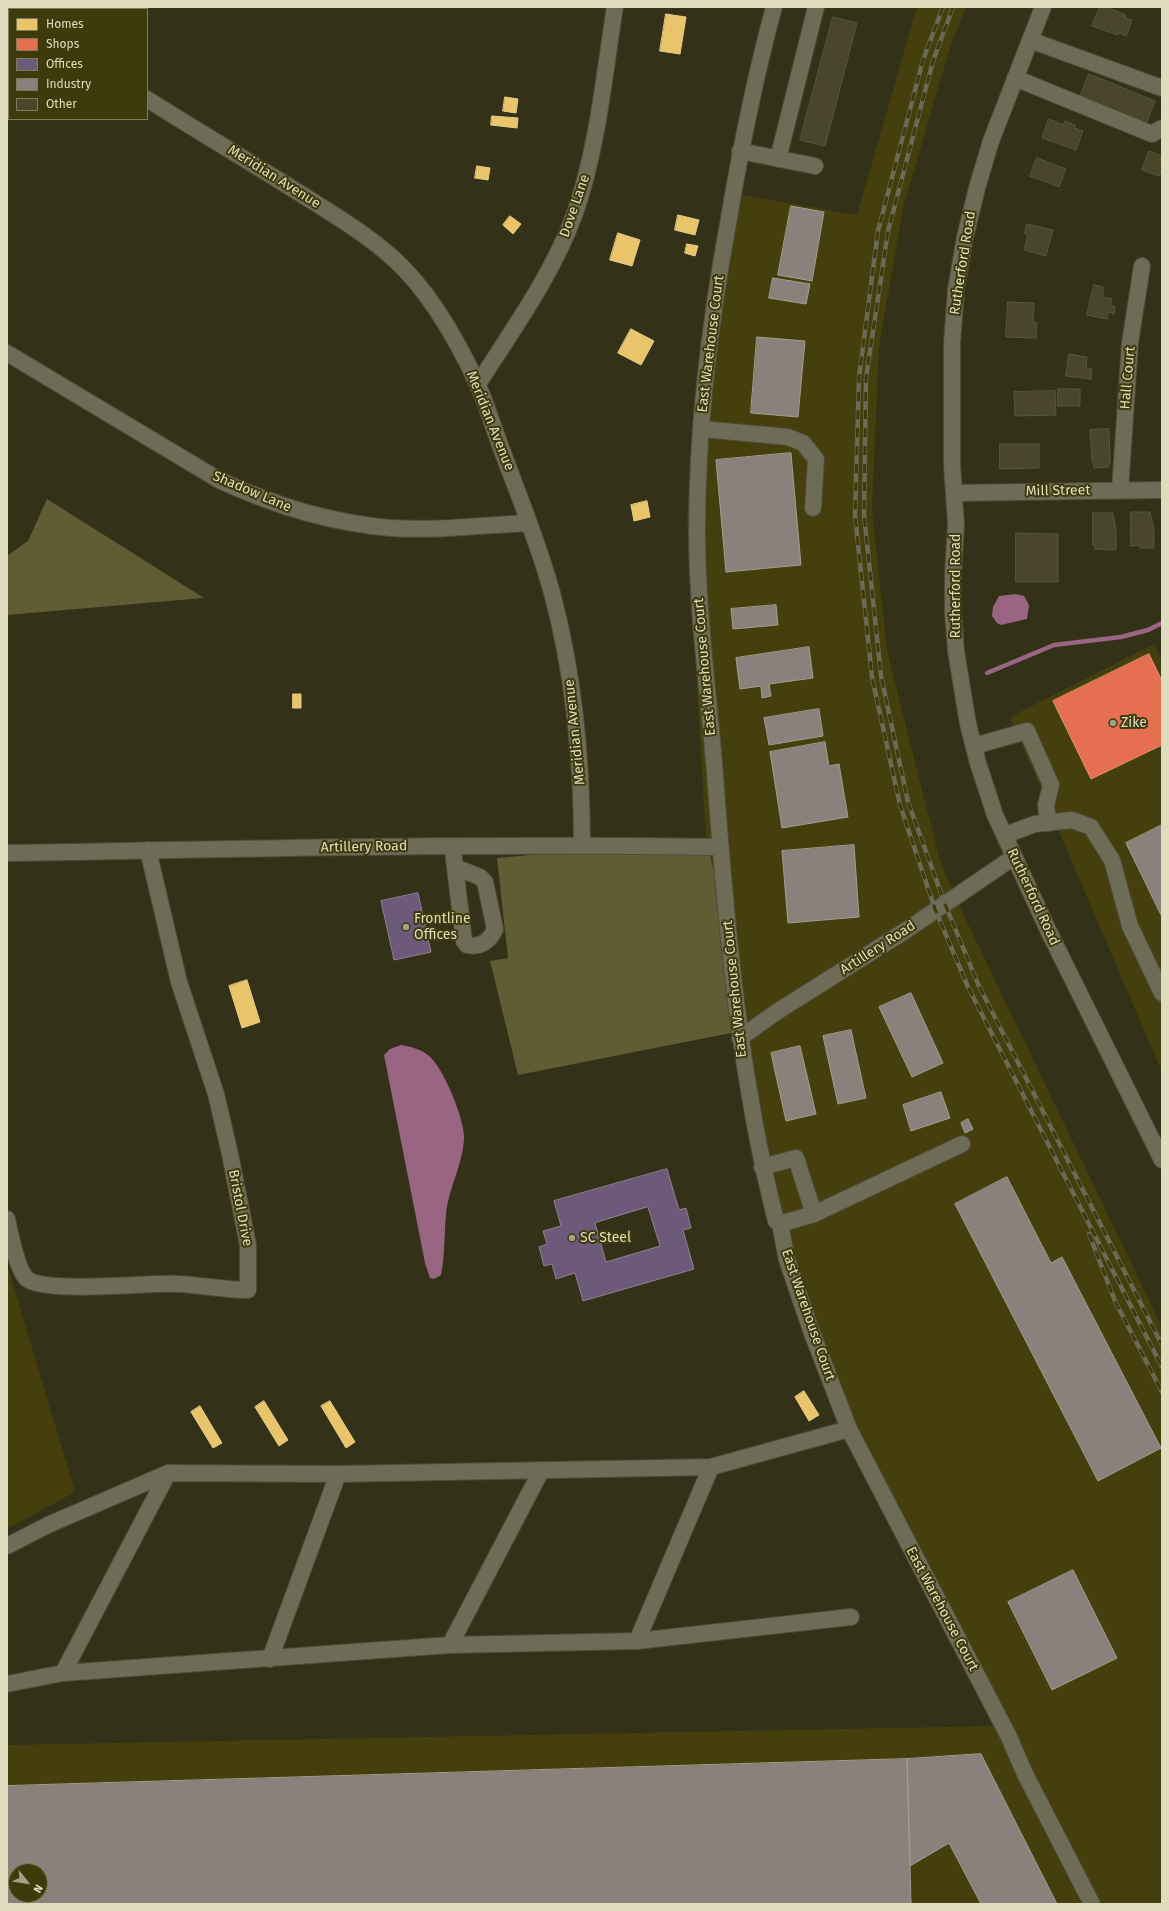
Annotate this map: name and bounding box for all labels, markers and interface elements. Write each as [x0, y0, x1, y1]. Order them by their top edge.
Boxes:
legend [8, 8, 148, 120]
text: Homes [46, 17, 84, 31]
text: Shops [46, 37, 79, 51]
text: Offices [46, 57, 83, 71]
text: Industry [46, 77, 91, 91]
text: Other [46, 97, 77, 111]
street label: Meridian Avenue [225, 142, 323, 212]
street label: Dove Lane [556, 172, 594, 240]
street label: Rutherford Road [946, 210, 980, 316]
street label: East Warehouse Court [694, 274, 728, 414]
street label: Hall Court [1117, 346, 1139, 410]
street label: Meridian Avenue [462, 369, 518, 473]
street label: Shadow Lane [210, 468, 294, 516]
street label: Mill Street [1025, 482, 1091, 500]
street label: Rutherford Road [948, 534, 964, 638]
street label: East Warehouse Court [691, 597, 719, 737]
street label: Meridian Avenue [561, 678, 589, 786]
place label: Zike [1121, 715, 1147, 731]
marker: Zike [1108, 718, 1118, 728]
street label: Artillery Road [321, 838, 407, 856]
street label: Rutherford Road [1003, 846, 1063, 948]
place label: Frontline Offices [414, 911, 471, 944]
street label: Artillery Road [837, 917, 919, 979]
street label: East Warehouse Court [719, 919, 751, 1059]
marker: Frontline Offices [401, 922, 411, 932]
street label: Bristol Drive [224, 1168, 256, 1248]
place label: SC Steel [580, 1230, 631, 1246]
marker: SC Steel [567, 1233, 577, 1243]
street label: East Warehouse Court [778, 1247, 838, 1383]
street label: East Warehouse Court [902, 1544, 982, 1674]
north arrow [8, 1863, 48, 1903]
text: N [31, 1882, 45, 1895]

